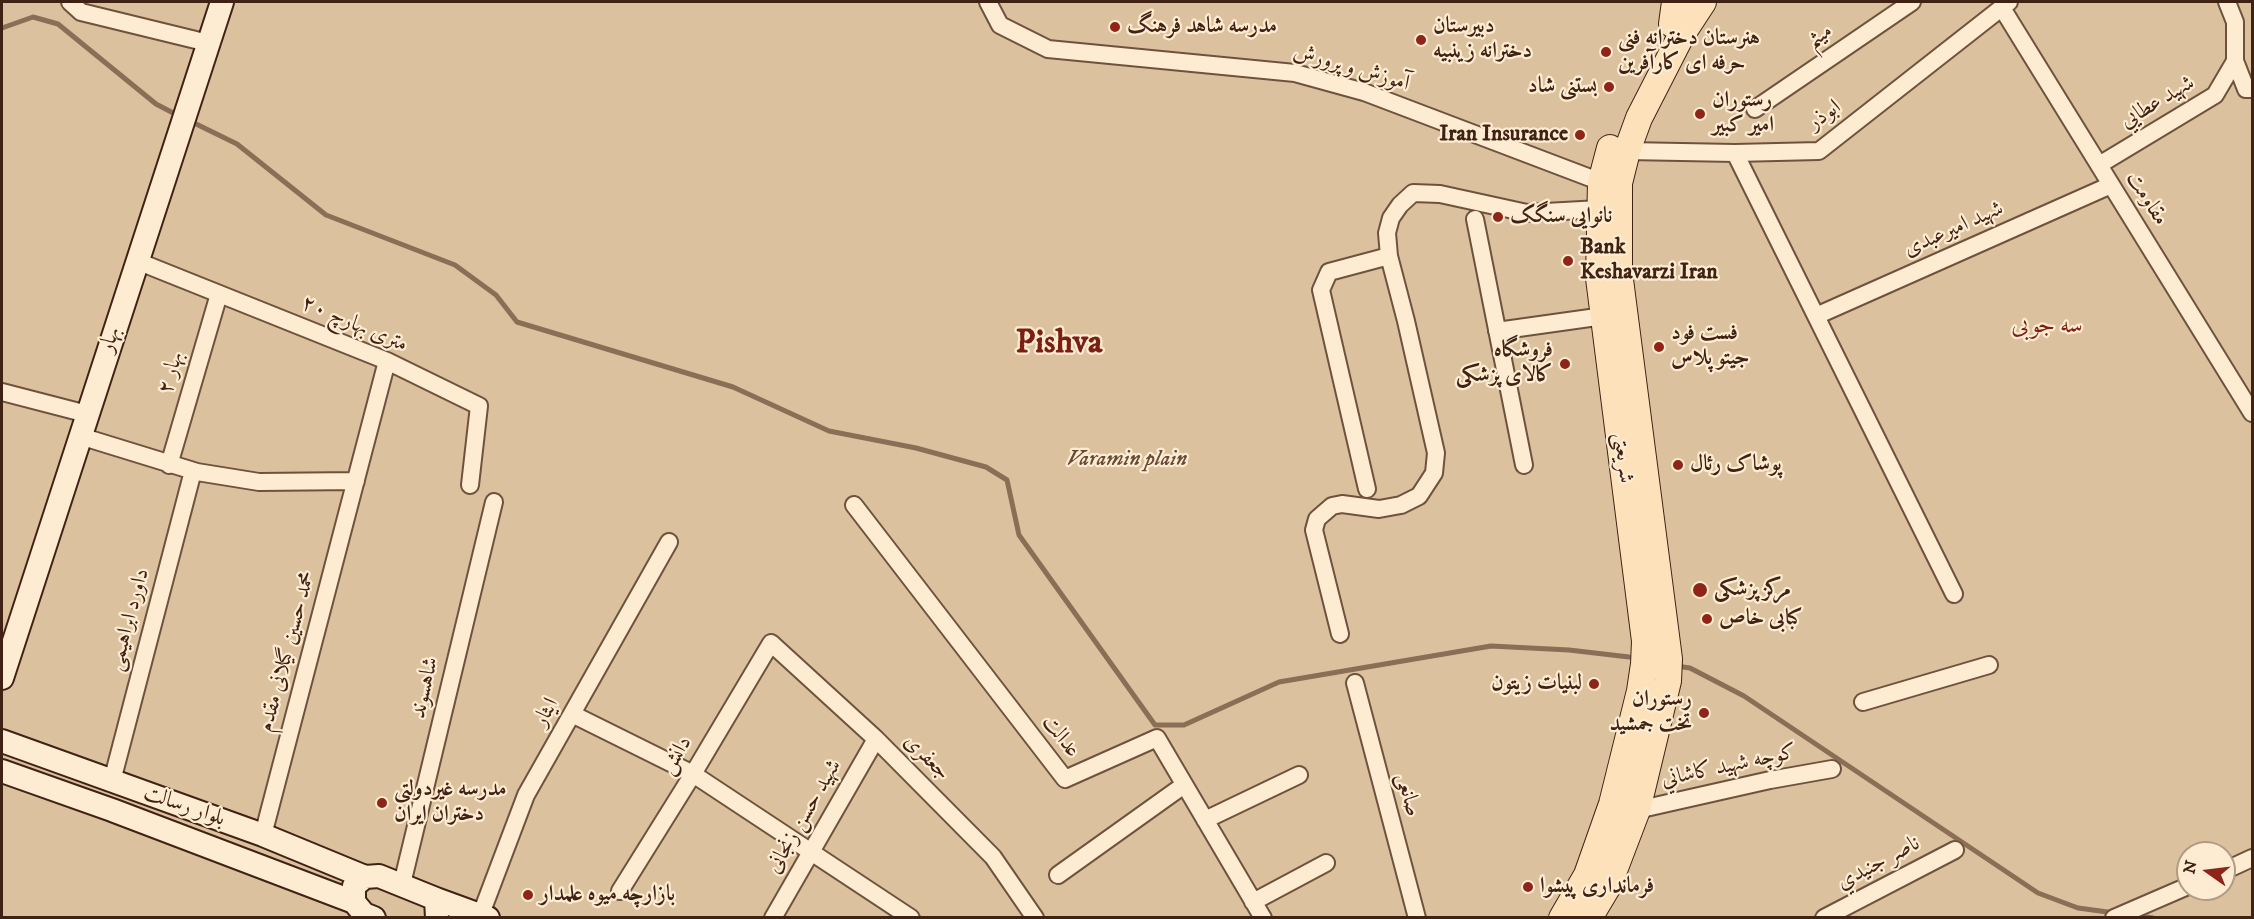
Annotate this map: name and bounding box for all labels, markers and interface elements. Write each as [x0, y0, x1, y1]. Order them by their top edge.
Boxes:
place label: مدرسه شاهد فرهنگ [1127, 14, 1277, 40]
place label: دبیرستان دخترانه زینبیه [1433, 14, 1532, 66]
street label: میثم [1802, 19, 1838, 55]
marker: مدرسه شاهد فرهنگ [1108, 20, 1122, 34]
place label: هنرستان دخترانه فنی حرفه ای کارآفرین [1618, 26, 1760, 78]
marker: دبیرستان دخترانه زینبیه [1414, 33, 1428, 47]
street label: آموزش و پرورش [1290, 40, 1412, 98]
marker: هنرستان دخترانه فنی حرفه ای کارآفرین [1599, 45, 1613, 59]
street label: شهيد عطايي [2116, 71, 2200, 135]
place label: بستنی شاد [1528, 74, 1597, 100]
marker: بستنی شاد [1602, 80, 1616, 94]
place label: رستوران امیر کبیر [1712, 88, 1774, 140]
street label: ابوذر [1803, 95, 1847, 137]
marker: رستوران امیر کبیر [1693, 107, 1707, 121]
place label: Iran Insurance [1439, 122, 1568, 148]
marker: Iran Insurance [1573, 128, 1587, 142]
street label: مقاومت [2119, 167, 2173, 231]
street label: شهید امیرعبدی [1900, 196, 2008, 264]
place label: نانوایی سنگک [1510, 204, 1612, 230]
marker: نانوایی سنگک [1491, 210, 1505, 224]
place label: Bank Keshavarzi Iran [1580, 235, 1718, 286]
marker: Bank Keshavarzi Iran [1561, 254, 1575, 268]
street label: ۲۰ متری بهارچ [297, 291, 411, 359]
district label: سه جوبی [2011, 313, 2083, 341]
place label: فست فود جیتو پلاس [1671, 321, 1750, 372]
street label: بهار [95, 324, 127, 356]
district label: Pishva [1016, 325, 1102, 365]
place label: فروشگاه کالای پزشکی [1456, 338, 1553, 390]
marker: فست فود جیتو پلاس [1652, 340, 1666, 354]
street label: بهار ۲ [153, 349, 191, 397]
marker: فروشگاه کالای پزشکی [1558, 357, 1572, 371]
street label: شریعتی [1606, 431, 1638, 485]
park label: Varamin plain [1067, 447, 1187, 473]
place label: پوشاک رئال [1690, 452, 1782, 478]
marker: پوشاک رئال [1671, 458, 1685, 472]
street label: داورد ابراهیمی [104, 566, 156, 674]
street label: محمد حسین گیلانی مقدم [254, 569, 322, 735]
place label: مرکز پزشکی [1714, 577, 1791, 603]
marker: مرکز پزشکی [1691, 581, 1709, 599]
place label: کبابی خاص [1719, 606, 1802, 632]
marker: کبابی خاص [1700, 612, 1714, 626]
street label: شاهسوند [406, 655, 446, 721]
place label: لبنیات زیتون [1491, 671, 1582, 697]
marker: لبنیات زیتون [1587, 677, 1601, 691]
place label: رستوران تخت جمشید [1609, 687, 1692, 738]
street label: ایثار [528, 694, 566, 732]
marker: رستوران تخت جمشید [1697, 706, 1711, 720]
street label: عدالت [1035, 710, 1085, 764]
street label: جعفری [897, 729, 955, 787]
street label: دانش [655, 732, 699, 780]
street label: كوچه شهيد كاشاني [1659, 740, 1799, 794]
street label: شهید حسن زنجانی [762, 755, 848, 879]
street label: صانعی [1389, 770, 1425, 820]
place label: مدرسه غیردولتی دختران ایران [394, 777, 506, 828]
street label: بلوار رسالت [140, 781, 228, 833]
marker: مدرسه غیردولتی دختران ایران [375, 796, 389, 810]
street label: ناصر جنيدي [1833, 831, 1925, 897]
north arrow [2176, 841, 2236, 901]
text: N [2179, 858, 2202, 876]
place label: فرمانداری پیشوا [1540, 874, 1654, 900]
marker: فرمانداری پیشوا [1521, 880, 1535, 894]
place label: بازارچه میوه علمدار [540, 882, 675, 908]
marker: بازارچه میوه علمدار [521, 888, 535, 902]

